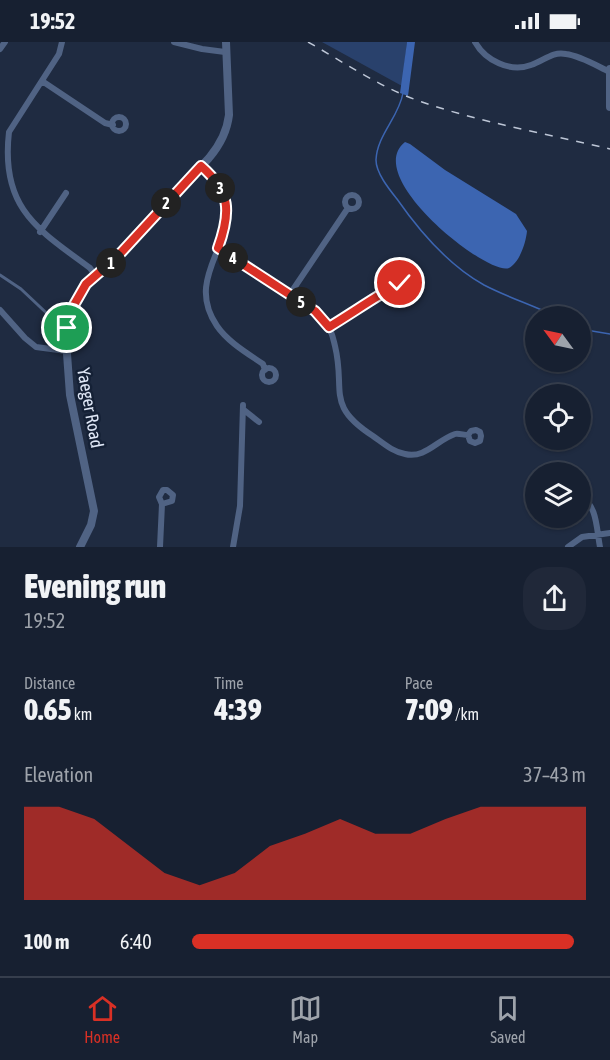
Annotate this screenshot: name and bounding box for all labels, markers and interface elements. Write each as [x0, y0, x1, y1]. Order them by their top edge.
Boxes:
text: 19:52 [30, 8, 75, 34]
pin: 3 [205, 173, 235, 203]
text: 3 [216, 179, 224, 197]
pin: 2 [151, 188, 181, 218]
text: 2 [162, 194, 170, 212]
pin: 4 [218, 243, 248, 273]
pin: 1 [96, 248, 126, 278]
text: 4 [229, 249, 237, 267]
text: 1 [107, 254, 115, 272]
pin [374, 257, 425, 308]
icon: check [383, 266, 416, 299]
pin: 5 [286, 287, 316, 317]
text: 5 [297, 293, 305, 311]
pin [41, 302, 92, 353]
north arrow [525, 306, 591, 372]
map controls [525, 306, 591, 528]
icon: arrive [50, 311, 83, 344]
street label: Yaeger Road [73, 366, 108, 450]
button: locate [525, 384, 591, 450]
button: layers [525, 462, 591, 528]
text: Evening run [24, 567, 166, 605]
button: share [523, 567, 586, 630]
text: 19:52 [24, 609, 65, 632]
text: Distance [24, 674, 75, 692]
text: Time [214, 674, 244, 692]
text: Pace [405, 674, 433, 692]
text: 0.65 [24, 692, 72, 726]
text: 4:39 [214, 692, 262, 726]
text: 7:09 [405, 692, 453, 726]
text: km [72, 705, 92, 723]
text: /km [453, 705, 479, 723]
text: Elevation [24, 763, 93, 786]
text: 37–43 m [523, 763, 586, 786]
text: 100 m [24, 930, 69, 953]
text: 6:40 [120, 930, 152, 953]
tab: Home [84, 992, 120, 1046]
tab: Map [289, 992, 322, 1046]
tab: Saved [490, 992, 526, 1046]

